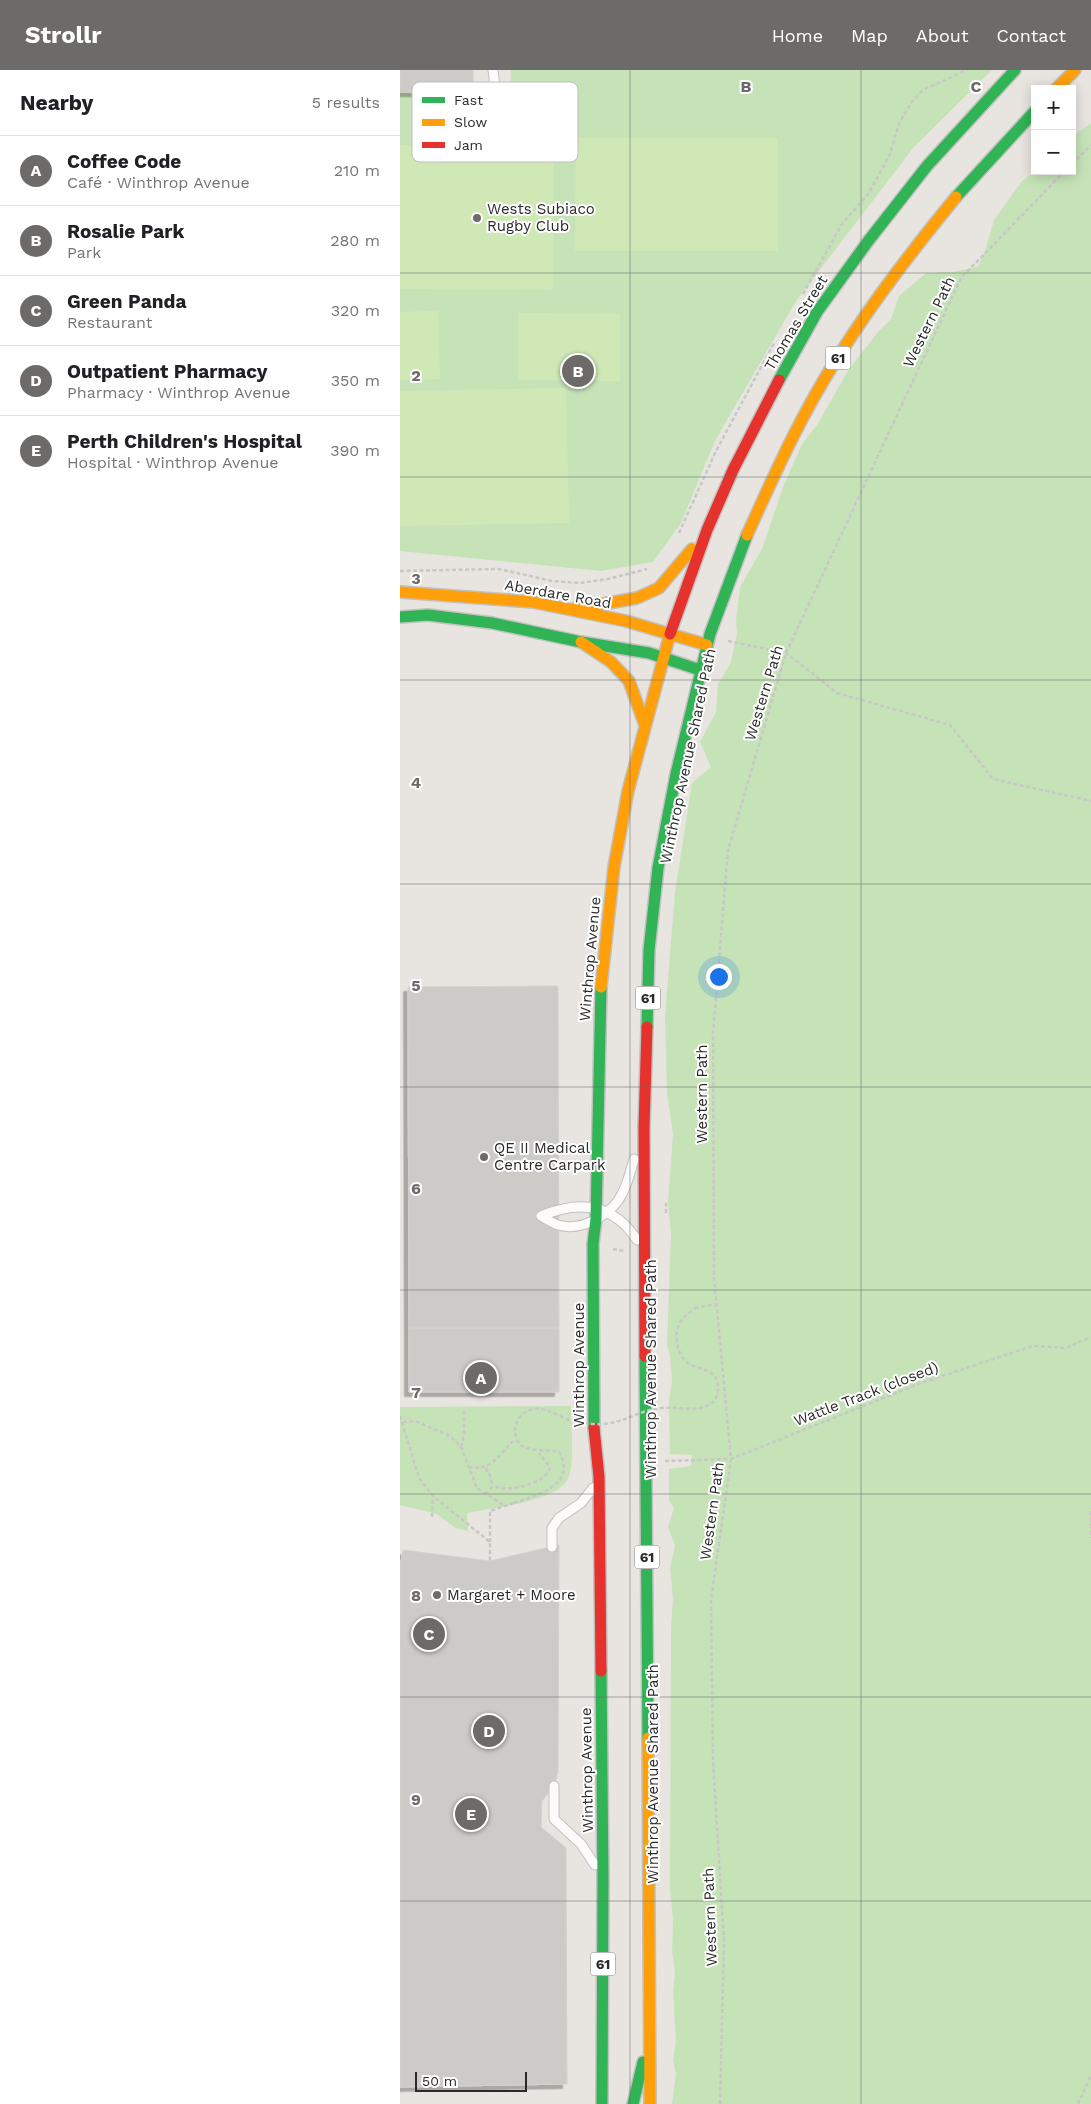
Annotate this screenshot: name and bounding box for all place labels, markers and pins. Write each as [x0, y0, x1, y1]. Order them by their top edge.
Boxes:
place label: Wests Subiaco Rugby Club [487, 200, 595, 235]
marker: Wests Subiaco Rugby Club [471, 212, 483, 224]
pin: B [562, 352, 594, 390]
place label: QE II Medical Centre Carpark [494, 1139, 606, 1174]
marker: QE II Medical Centre Carpark [478, 1151, 490, 1163]
pin: A [465, 1359, 497, 1397]
place label: Margaret + Moore [447, 1586, 576, 1604]
marker: Margaret + Moore [431, 1589, 443, 1601]
pin: C [413, 1615, 445, 1653]
pin: D [473, 1712, 505, 1750]
pin: E [455, 1795, 487, 1833]

